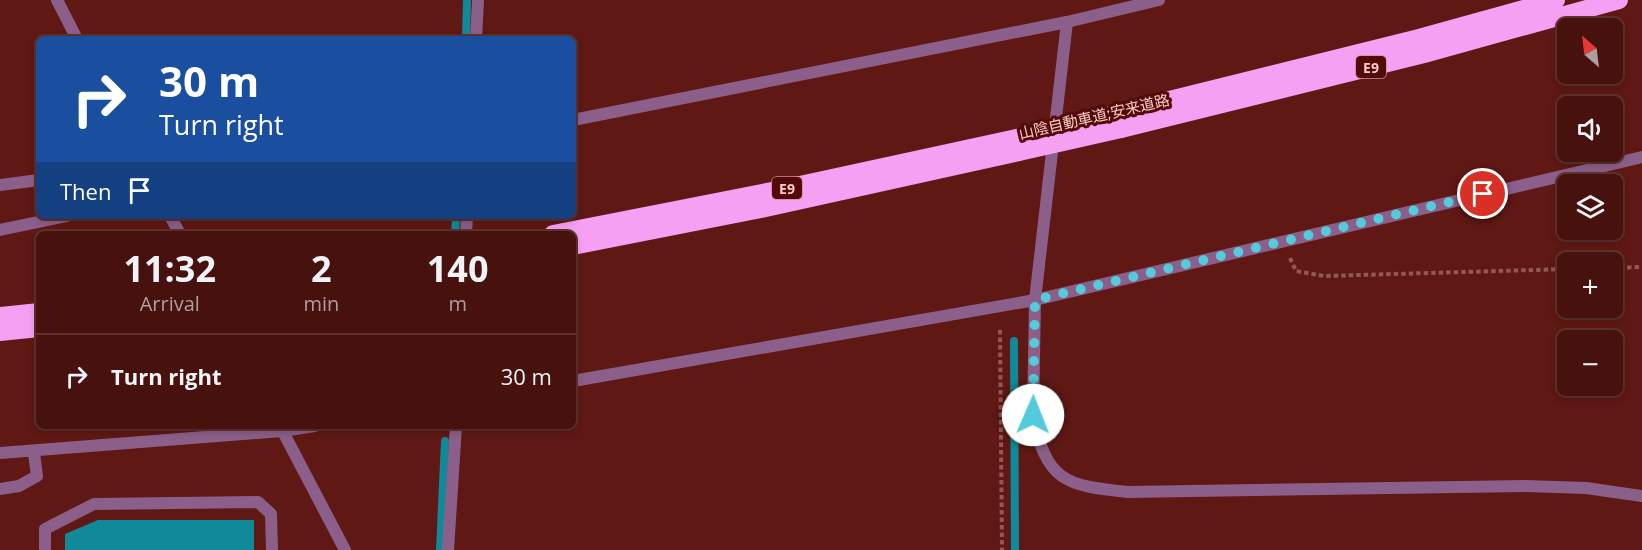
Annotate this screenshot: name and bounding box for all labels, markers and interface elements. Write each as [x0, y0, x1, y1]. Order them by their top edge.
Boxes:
north arrow [1557, 18, 1623, 84]
map controls [1557, 18, 1623, 396]
text: 30 m [159, 52, 259, 109]
road number: E9 [1356, 56, 1386, 78]
icon: right [60, 60, 138, 138]
street label: 山陰自動車道;安来道路 [1017, 89, 1171, 143]
button: sound [1557, 96, 1623, 162]
text: Turn right [159, 106, 284, 143]
pin [1457, 168, 1508, 219]
icon: arrive [123, 174, 156, 207]
button: layers [1557, 174, 1623, 240]
text: Then [60, 176, 111, 206]
road number: E9 [772, 177, 802, 199]
icon: arrive [1466, 177, 1499, 210]
text: 11:32 [123, 244, 216, 293]
text: 2 [311, 244, 332, 293]
text: 140 [427, 244, 489, 293]
button: + [1557, 252, 1623, 318]
text: Arrival [140, 290, 200, 317]
text: min [303, 290, 339, 317]
text: m [448, 290, 467, 317]
button: − [1557, 330, 1623, 396]
icon: right [60, 360, 93, 393]
text: Turn right [111, 361, 222, 391]
text: 30 m [501, 361, 552, 391]
position arrow [1001, 383, 1065, 447]

